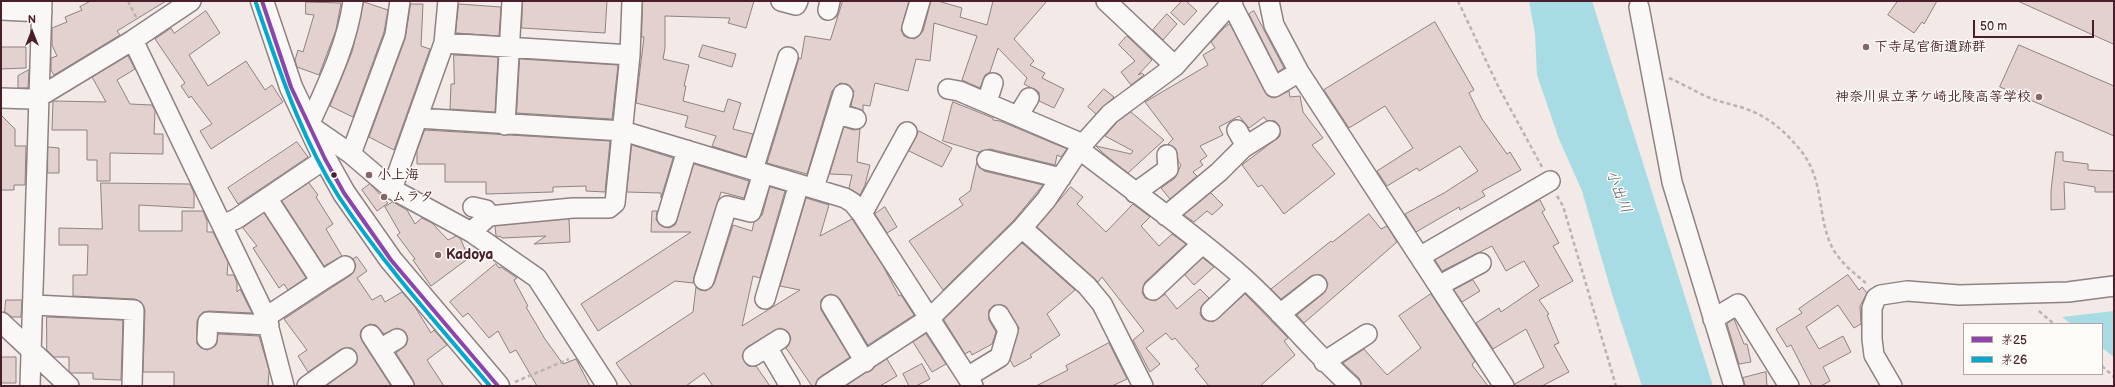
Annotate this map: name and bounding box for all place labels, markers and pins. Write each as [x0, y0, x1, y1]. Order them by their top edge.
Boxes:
place label: 下寺尾官衙遺跡群 [1874, 39, 1986, 55]
marker: 下寺尾官衙遺跡群 [1861, 42, 1871, 52]
place label: 神奈川県立茅ケ崎北陵高等学校 [1835, 89, 2031, 105]
marker: 神奈川県立茅ケ崎北陵高等学校 [2034, 92, 2044, 102]
place label: 小上海 [377, 167, 419, 183]
unlabelled marker [329, 170, 339, 180]
marker: 小上海 [364, 170, 374, 180]
place label: ムラタ [392, 189, 434, 205]
marker: ムラタ [379, 192, 389, 202]
place label: Kadoya [446, 247, 493, 263]
marker: Kadoya [433, 250, 443, 260]

